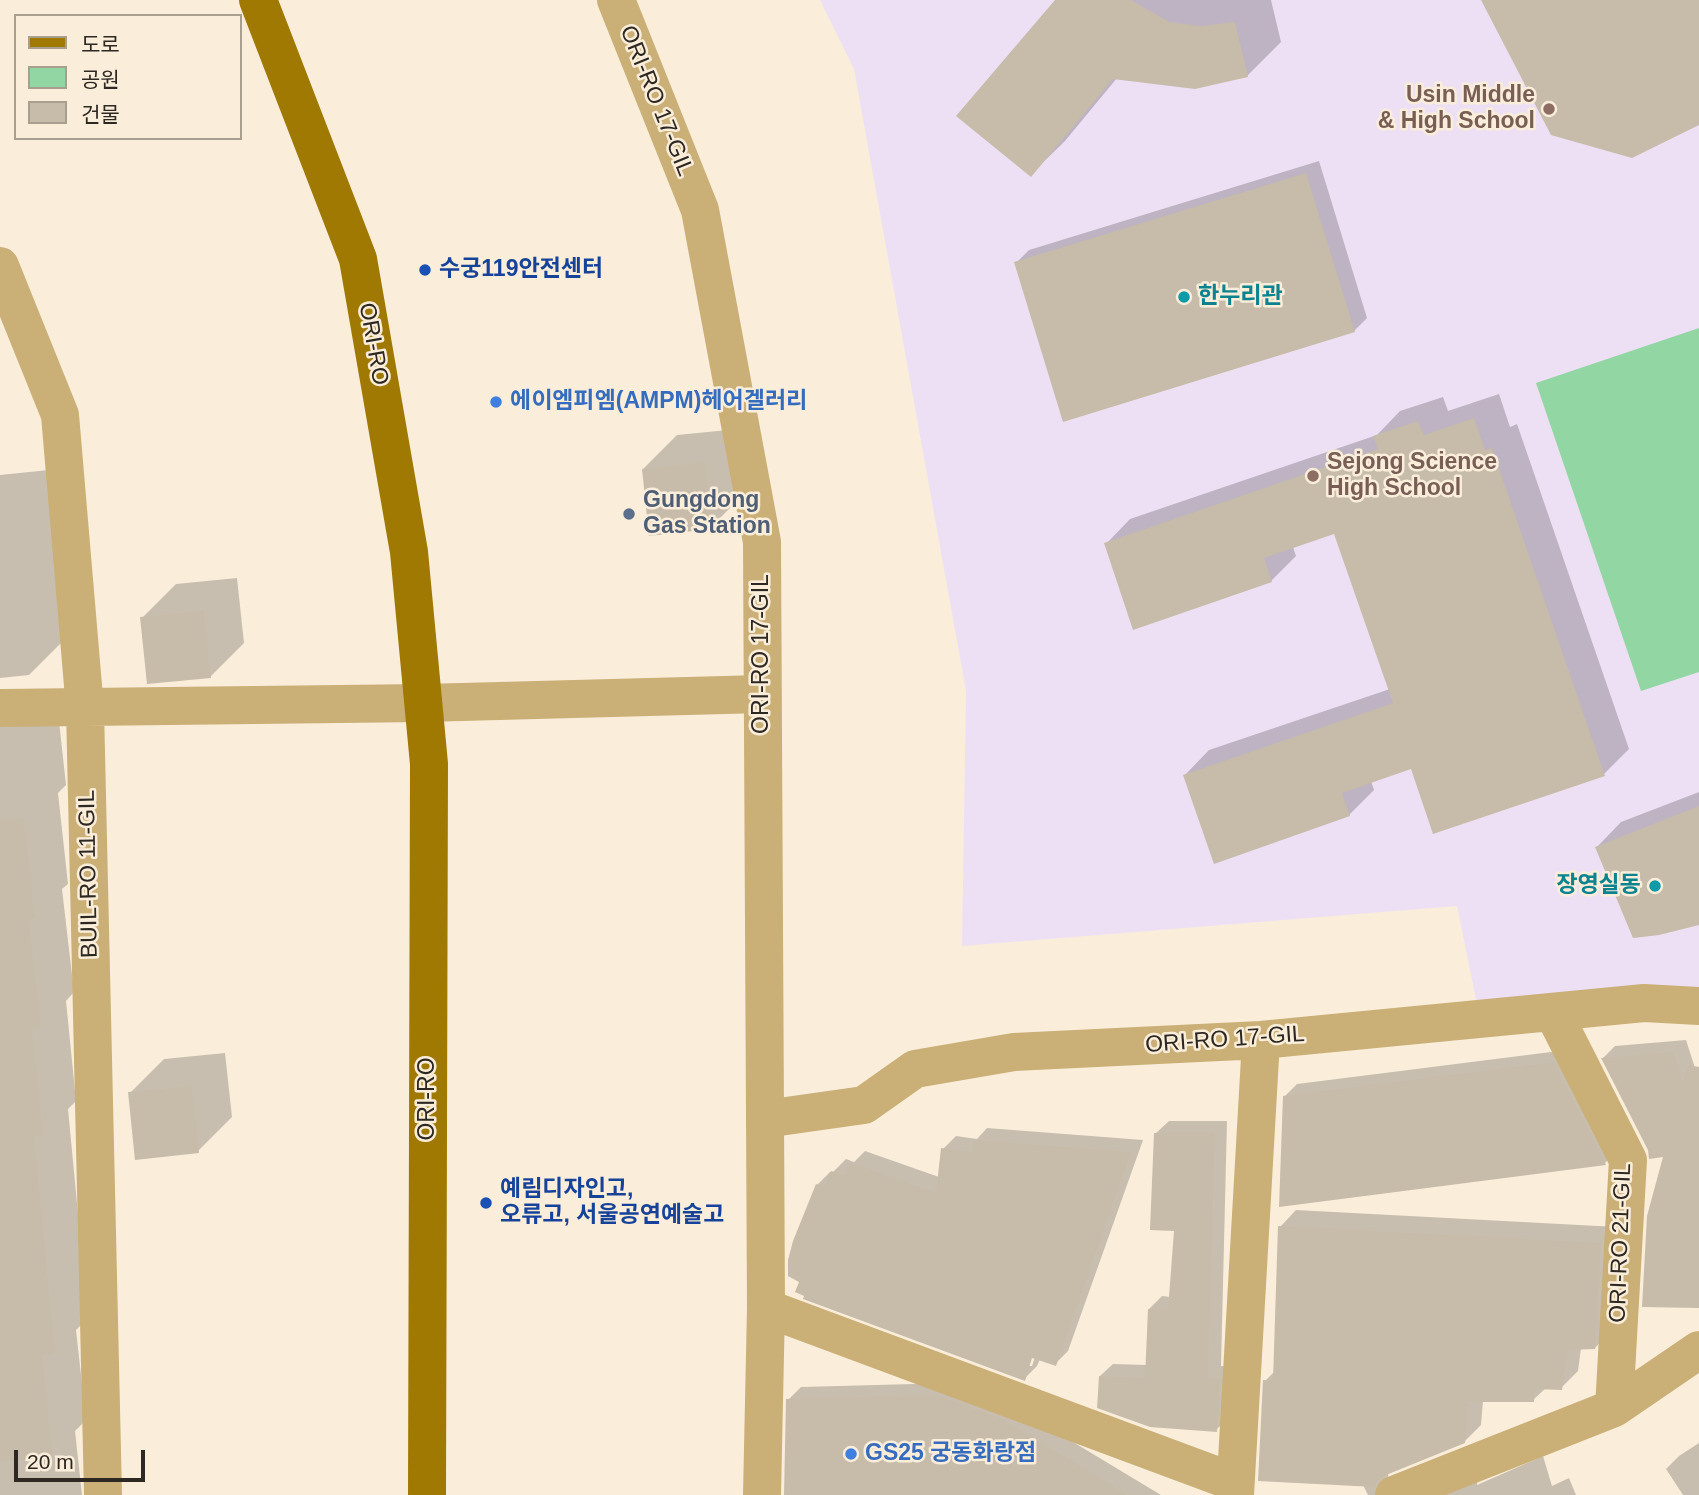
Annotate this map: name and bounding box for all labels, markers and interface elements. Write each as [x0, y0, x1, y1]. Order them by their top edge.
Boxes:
legend [14, 14, 242, 140]
street label: ORI-RO 17-GIL [613, 22, 699, 180]
text: 도로 [81, 33, 120, 56]
text: 공원 [81, 68, 120, 91]
place label: Usin Middle & High School [1378, 82, 1535, 136]
marker: Usin Middle & High School [1541, 101, 1557, 117]
text: 건물 [81, 103, 120, 126]
place label: 수궁119안전센터 [439, 256, 603, 284]
marker: 수궁119안전센터 [417, 262, 433, 278]
place label: 한누리관 [1198, 283, 1283, 311]
marker: 한누리관 [1176, 289, 1192, 305]
street label: ORI-RO [352, 301, 394, 387]
place label: 에이엠피엠(AMPM)헤어겔러리 [510, 388, 807, 416]
marker: 에이엠피엠(AMPM)헤어겔러리 [488, 394, 504, 410]
place label: Sejong Science High School [1327, 449, 1497, 503]
marker: Sejong Science High School [1305, 468, 1321, 484]
place label: Gungdong Gas Station [643, 487, 771, 541]
marker: Gungdong Gas Station [621, 506, 637, 522]
street label: ORI-RO 17-GIL [748, 574, 776, 734]
street label: BUIL-RO 11-GIL [74, 790, 104, 958]
place label: 장영실동 [1556, 872, 1641, 900]
marker: 장영실동 [1647, 878, 1663, 894]
street label: ORI-RO 17-GIL [1144, 1021, 1306, 1059]
street label: ORI-RO [414, 1057, 442, 1141]
street label: ORI-RO 21-GIL [1604, 1163, 1638, 1323]
place label: 예림디자인고, 오류고, 서울공연예술고 [500, 1176, 724, 1230]
marker: 예림디자인고, 오류고, 서울공연예술고 [478, 1195, 494, 1211]
scale bar [18, 1436, 149, 1480]
place label: GS25 궁동화랑점 [865, 1440, 1036, 1468]
marker: GS25 궁동화랑점 [843, 1446, 859, 1462]
text: 20 m [27, 1450, 74, 1473]

